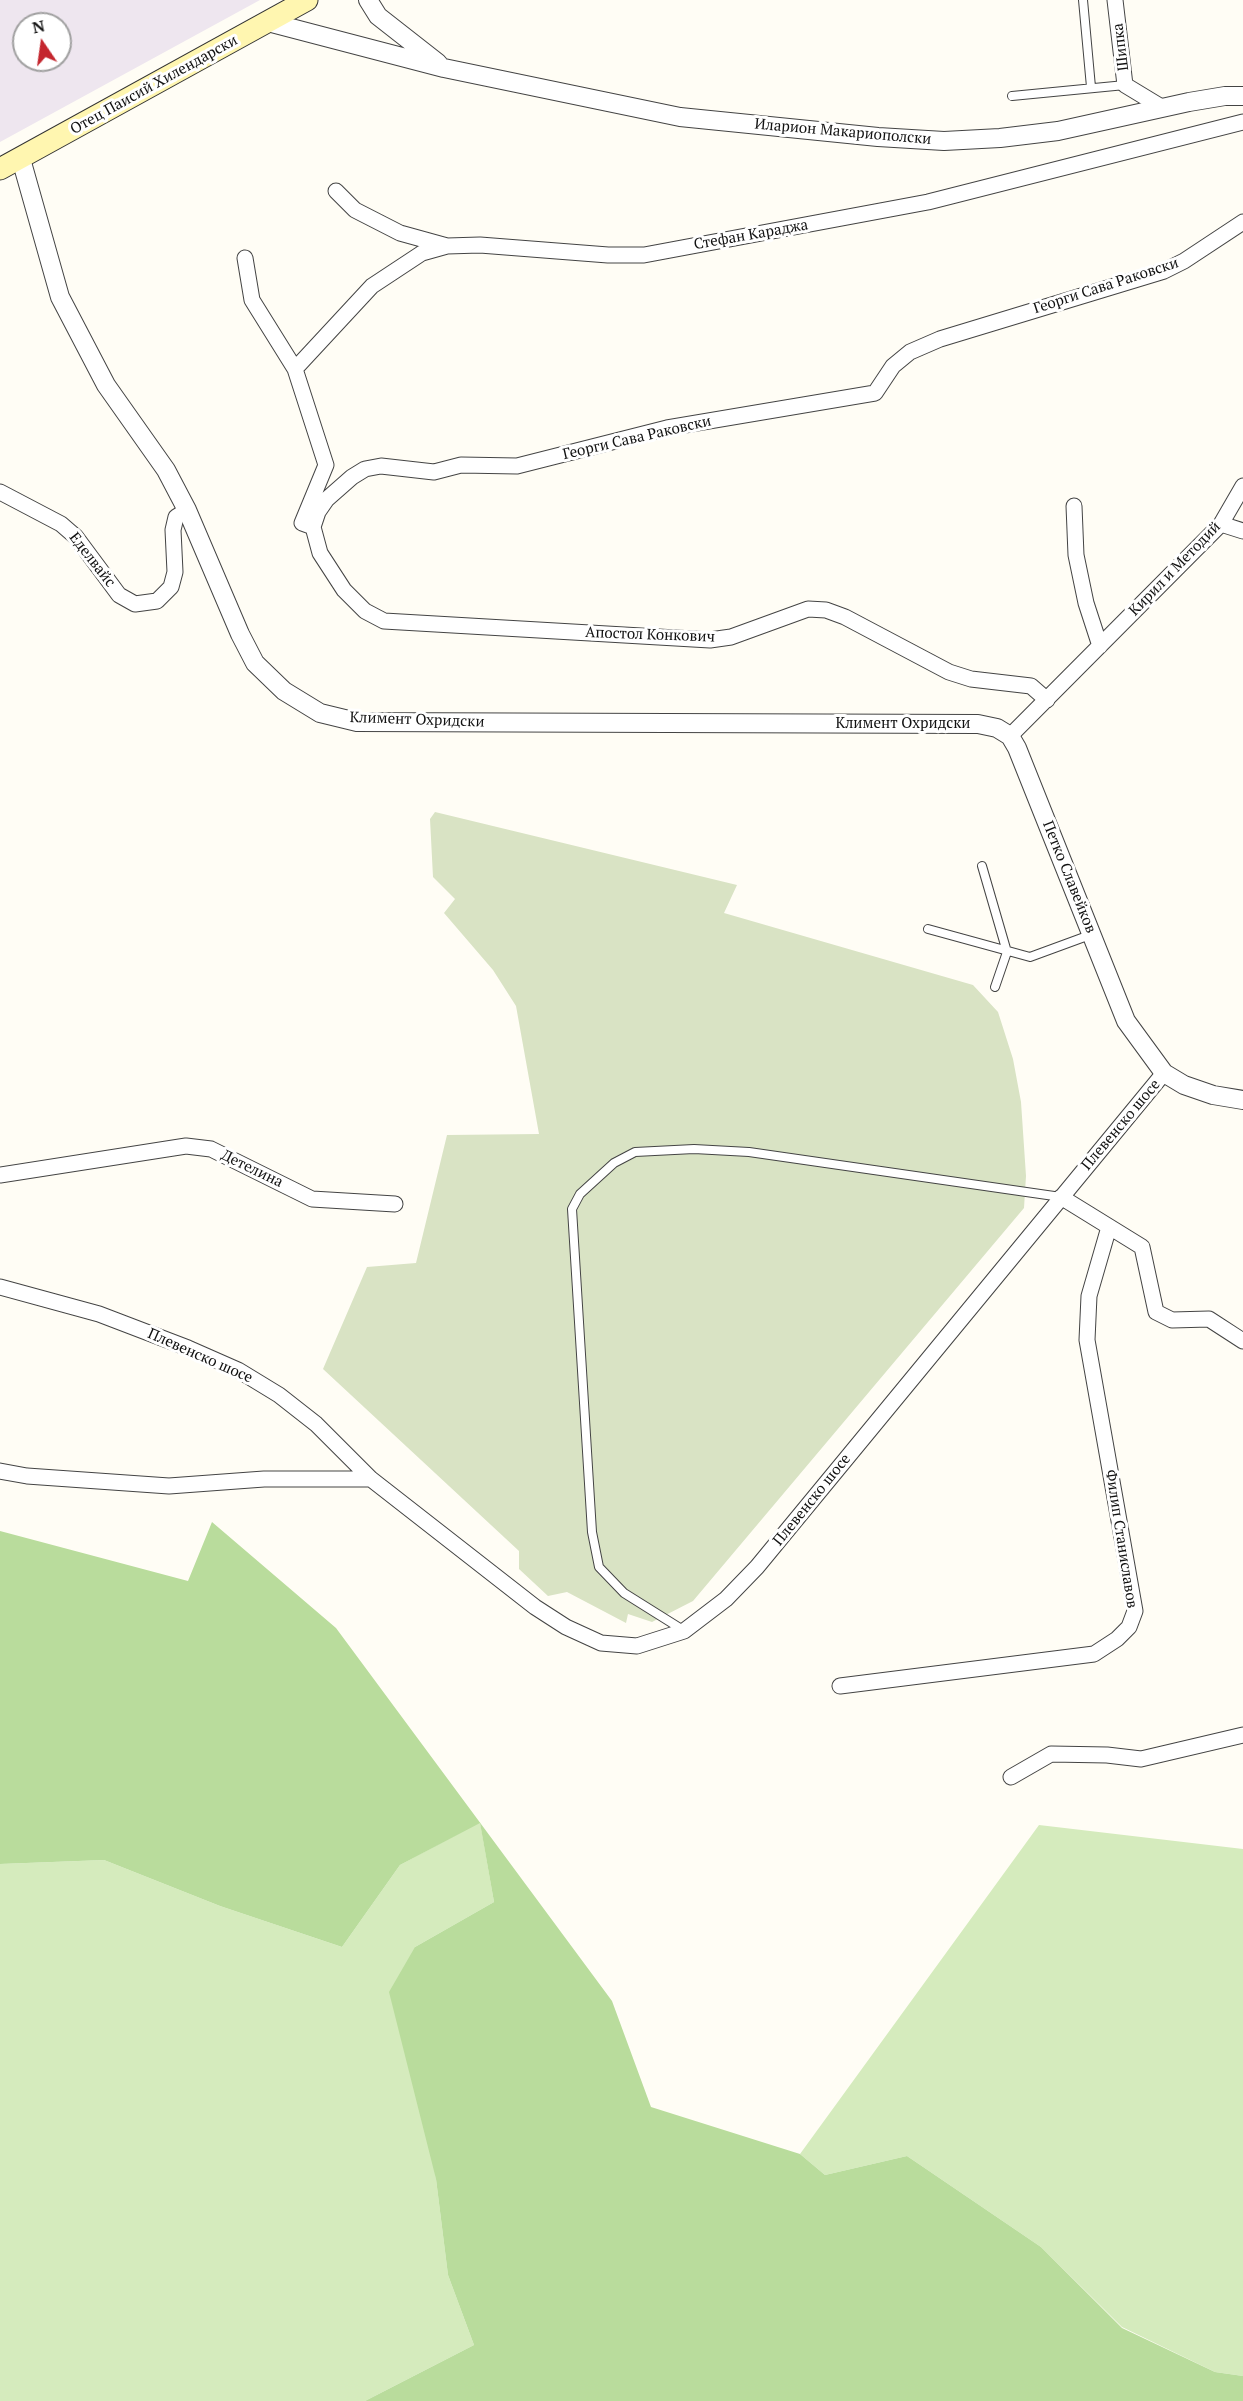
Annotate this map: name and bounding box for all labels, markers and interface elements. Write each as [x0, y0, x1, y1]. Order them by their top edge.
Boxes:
north arrow [12, 12, 72, 72]
text: N [30, 14, 47, 38]
street label: Шипка [1109, 22, 1133, 72]
street label: Отец Паисий Хилендарски [67, 31, 241, 139]
street label: Иларион Макариополски [754, 115, 932, 149]
street label: Стефан Караджа [692, 216, 810, 254]
street label: Георги Сава Раковски [1031, 254, 1181, 318]
street label: Георги Сава Раковски [561, 412, 713, 464]
street label: Кирил и Методий [1125, 518, 1225, 620]
street label: Еделвайс [65, 529, 119, 591]
street label: Апостол Конкович [585, 624, 715, 646]
street label: Климент Охридски [349, 709, 485, 731]
street label: Климент Охридски [835, 715, 971, 733]
street label: Петко Славейков [1038, 818, 1100, 936]
street label: Плевенско шосе [1078, 1076, 1164, 1174]
street label: Детелина [218, 1146, 286, 1192]
street label: Плевенско шосе [145, 1325, 255, 1387]
street label: Плевенско шосе [769, 1450, 855, 1550]
street label: Филип Станиславов [1101, 1468, 1141, 1610]

